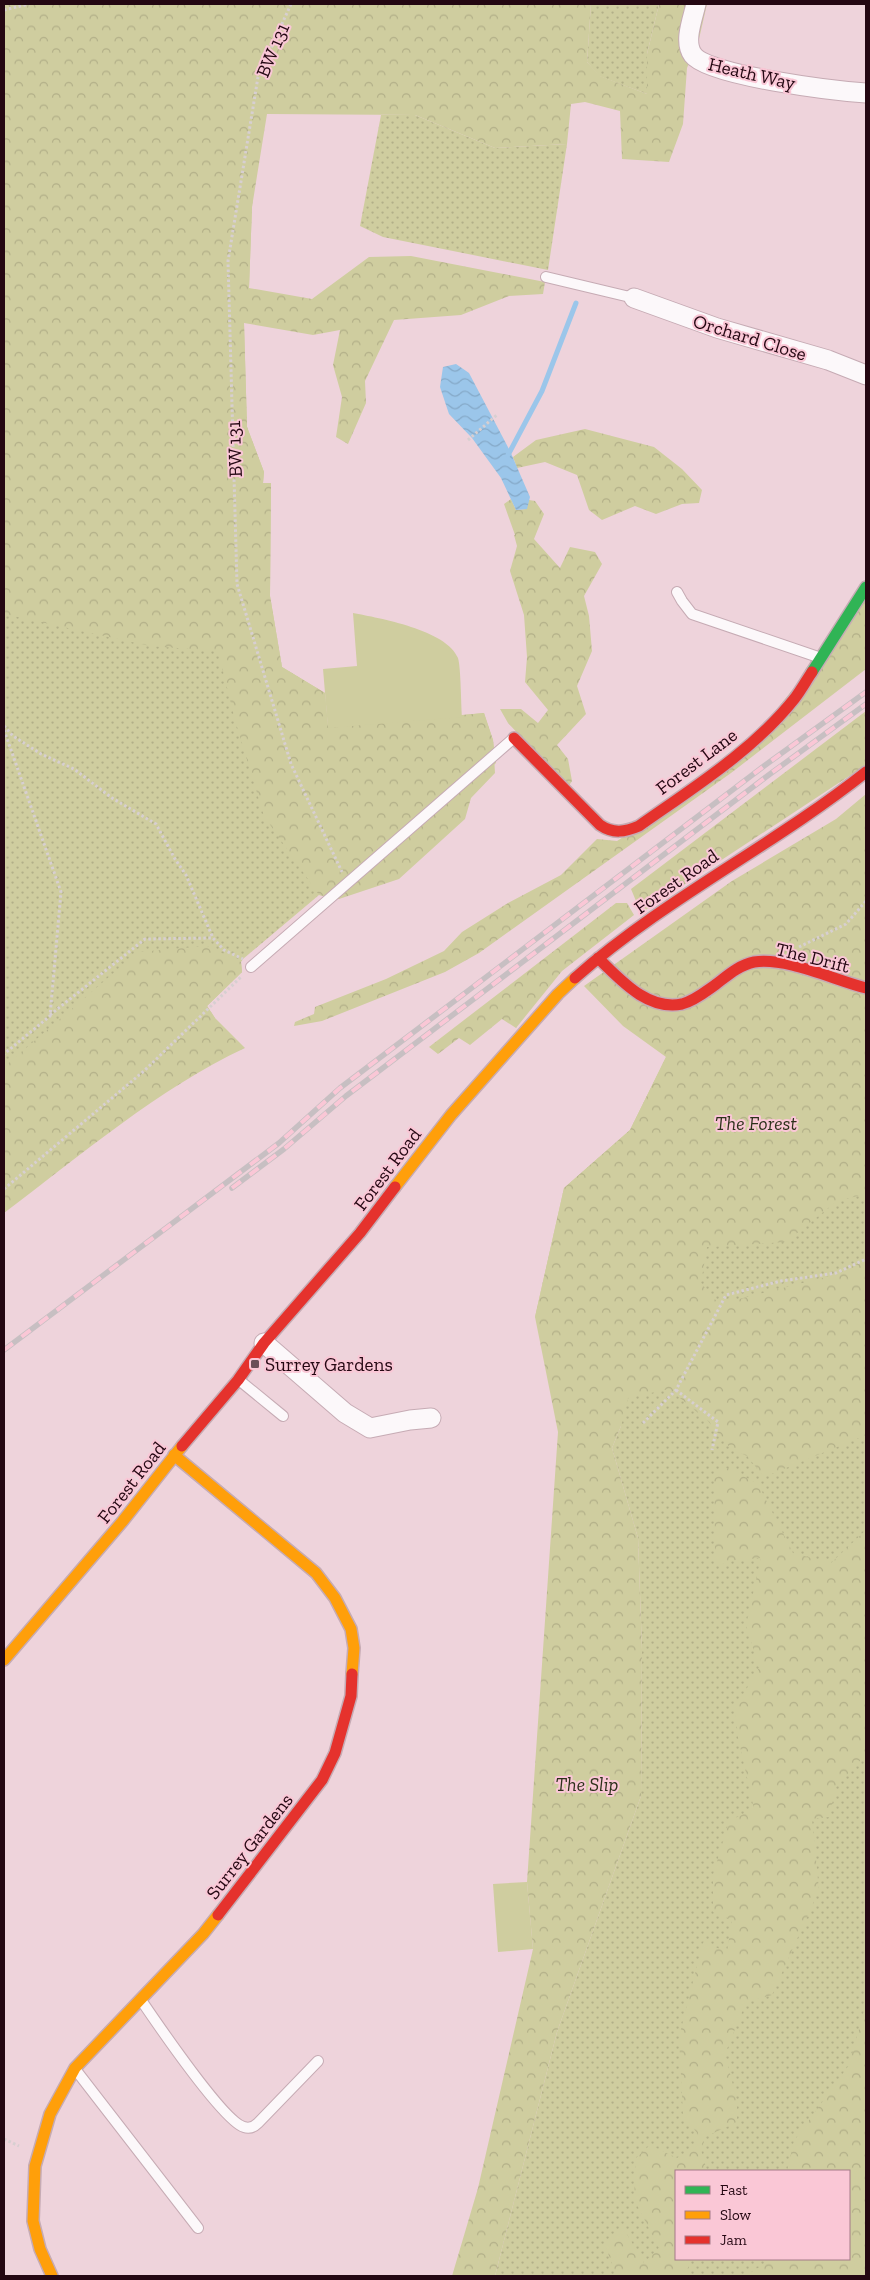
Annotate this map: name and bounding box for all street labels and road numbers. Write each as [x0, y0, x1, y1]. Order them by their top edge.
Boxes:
street label: BW 131 [251, 20, 294, 81]
street label: Heath Way [706, 52, 798, 95]
street label: Orchard Close [690, 309, 809, 366]
street label: BW 131 [222, 420, 247, 478]
street label: Forest Lane [651, 723, 742, 799]
street label: Forest Road [630, 844, 723, 919]
street label: The Drift [773, 937, 852, 978]
street label: Forest Road [349, 1123, 426, 1215]
street label: Forest Road [92, 1436, 171, 1528]
street label: Surrey Gardens [201, 1789, 298, 1904]

